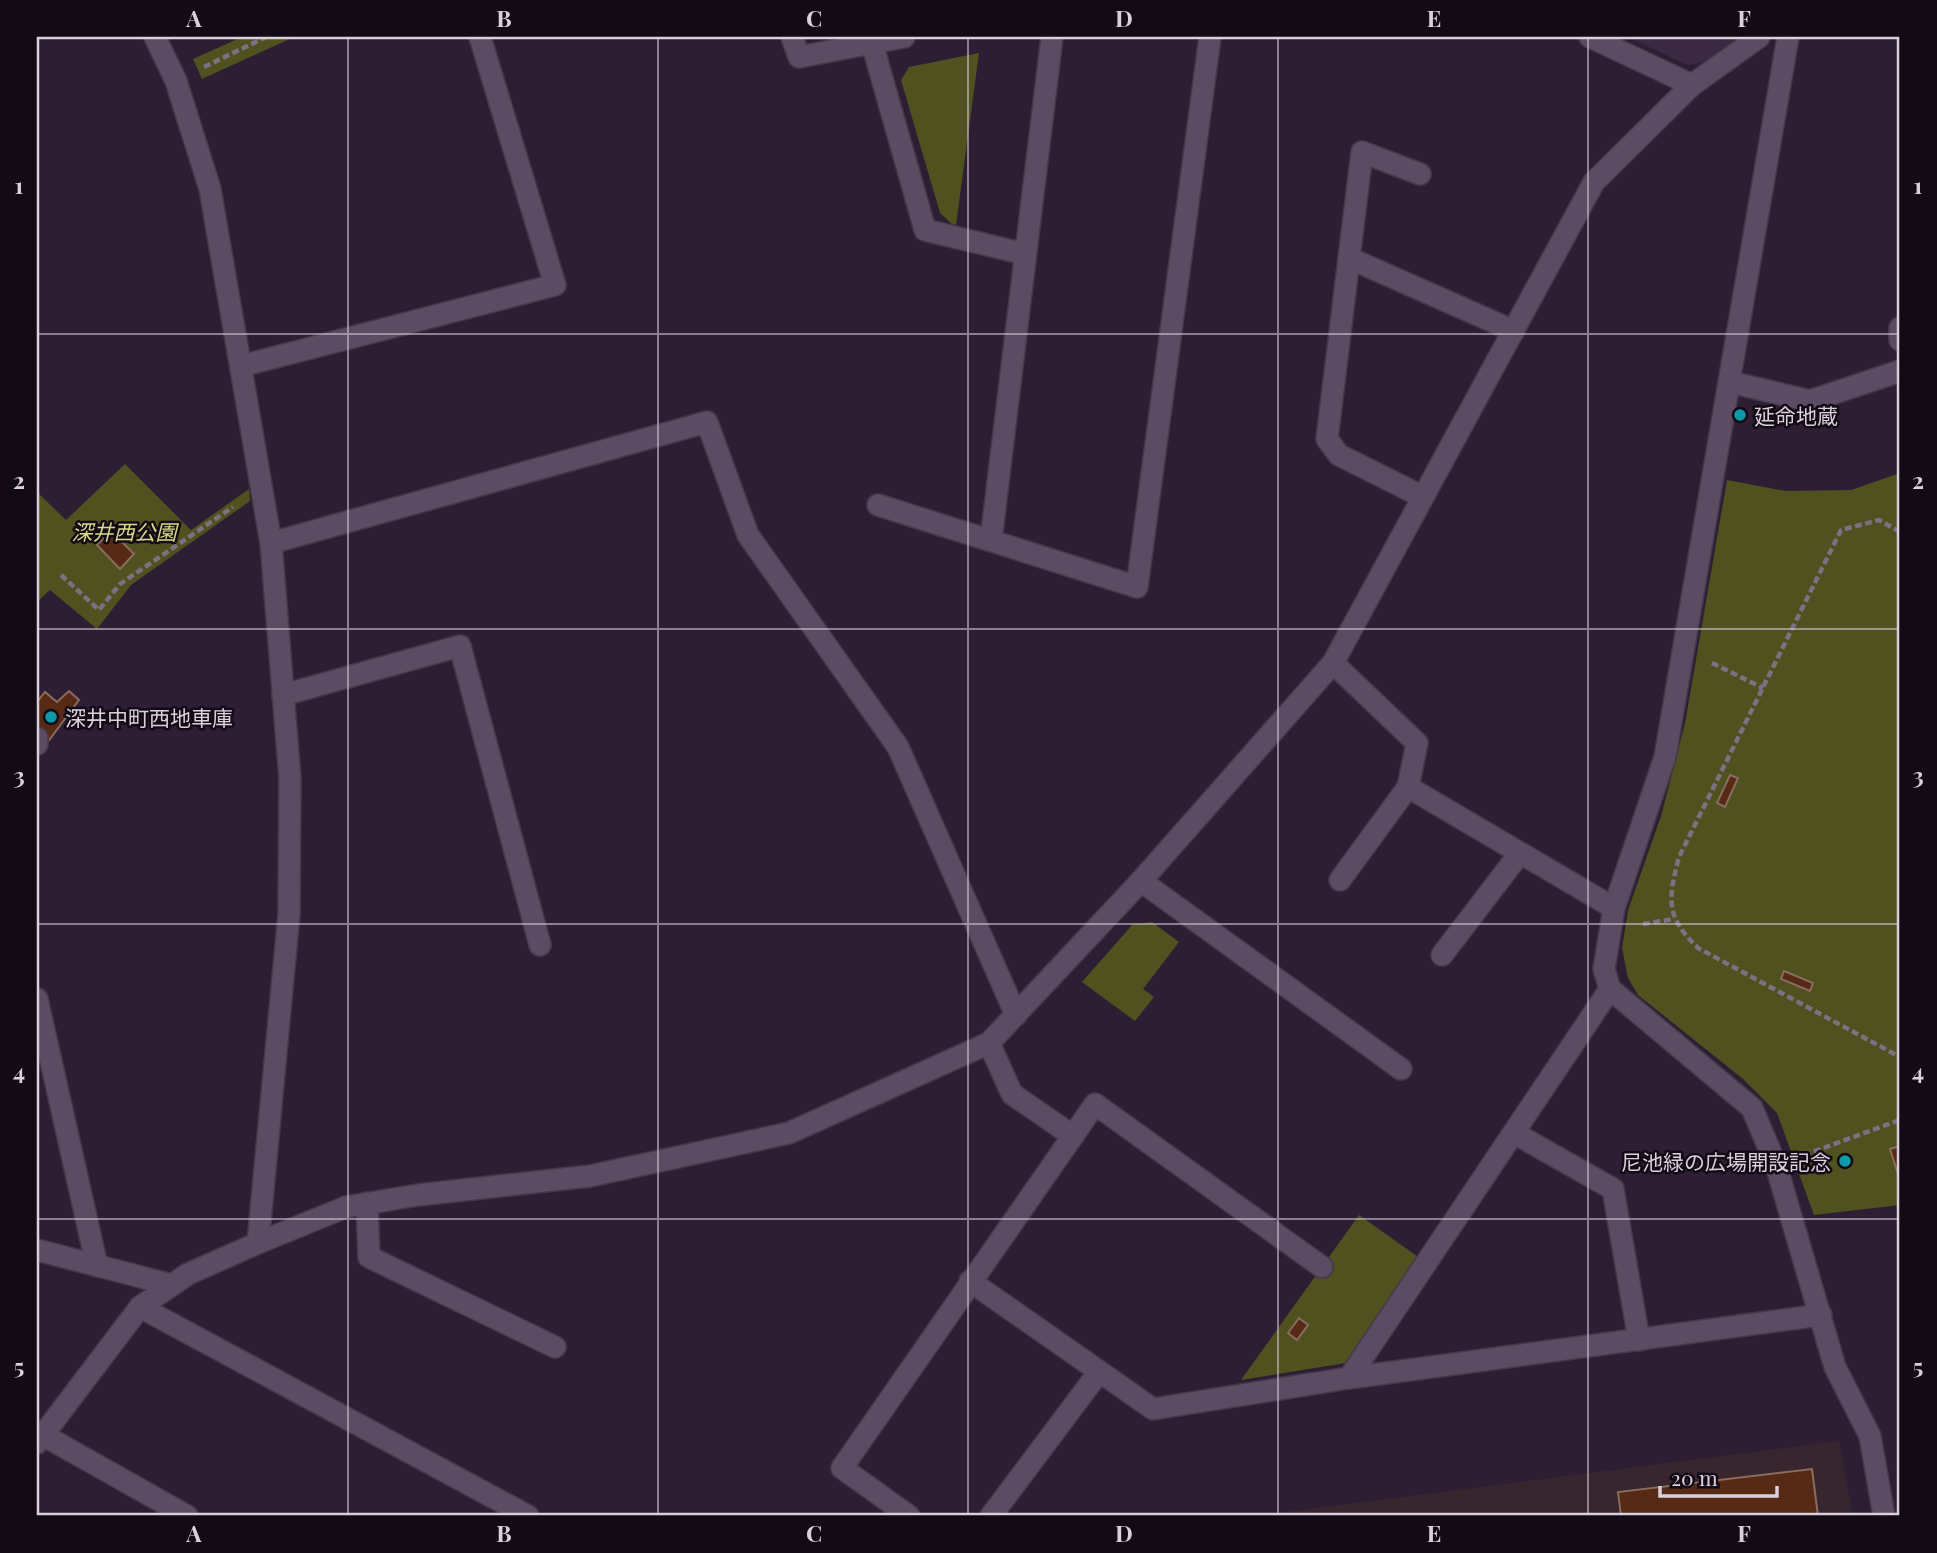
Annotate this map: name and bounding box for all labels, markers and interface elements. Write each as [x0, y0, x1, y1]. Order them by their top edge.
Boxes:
text: A [185, 2, 202, 33]
text: B [496, 2, 512, 33]
text: C [806, 2, 822, 33]
text: D [1115, 2, 1133, 33]
text: E [1427, 2, 1441, 33]
text: F [1737, 2, 1751, 33]
text: 1 [15, 169, 24, 200]
text: 1 [1914, 169, 1923, 200]
place label: 延命地蔵 [1754, 401, 1838, 429]
marker: 延命地蔵 [1732, 407, 1748, 423]
text: 2 [13, 464, 25, 495]
text: 2 [1912, 464, 1924, 495]
park label: 深井西公園 [72, 517, 179, 545]
place label: 深井中町西地車庫 [65, 703, 233, 731]
marker: 深井中町西地車庫 [43, 709, 59, 725]
text: 3 [13, 759, 25, 790]
text: 3 [1912, 759, 1924, 790]
text: 4 [13, 1055, 25, 1086]
text: 4 [1912, 1055, 1924, 1086]
place label: 尼池緑の広場開設記念 [1621, 1147, 1831, 1175]
marker: 尼池緑の広場開設記念 [1837, 1153, 1853, 1169]
text: 5 [14, 1350, 24, 1381]
text: 5 [1913, 1350, 1923, 1381]
scale bar [1660, 1455, 1778, 1499]
text: 20 m [1671, 1463, 1718, 1491]
text: A [185, 1517, 202, 1548]
text: B [496, 1517, 512, 1548]
text: C [806, 1517, 822, 1548]
text: D [1115, 1517, 1133, 1548]
text: E [1427, 1517, 1441, 1548]
text: F [1737, 1517, 1751, 1548]

